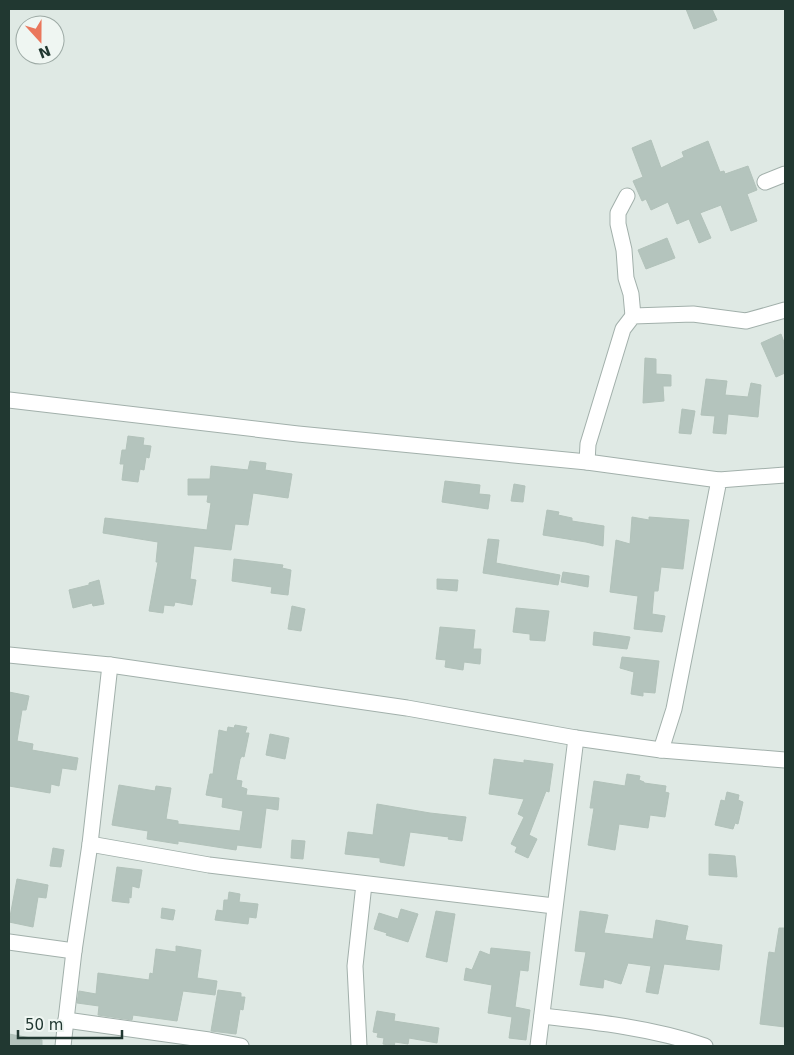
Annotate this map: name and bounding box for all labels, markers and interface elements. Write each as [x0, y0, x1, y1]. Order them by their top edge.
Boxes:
north arrow [15, 15, 65, 65]
text: N [36, 43, 53, 62]
scale bar [18, 1008, 121, 1040]
text: 50 m [25, 1016, 63, 1034]

